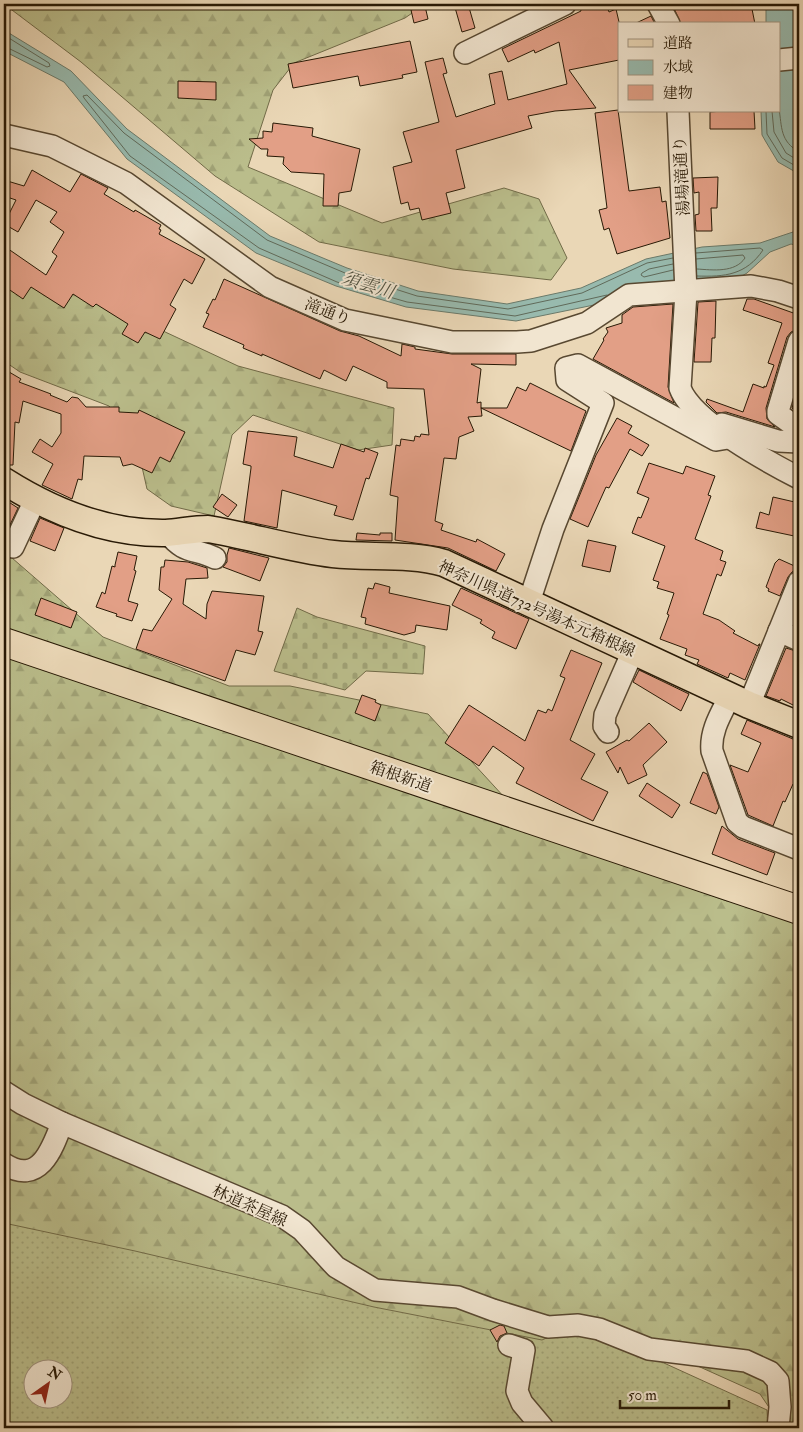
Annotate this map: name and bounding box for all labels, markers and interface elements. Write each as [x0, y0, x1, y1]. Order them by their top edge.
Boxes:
legend [618, 22, 780, 112]
text: 道路 [663, 34, 693, 53]
text: 水域 [663, 58, 693, 77]
text: 建物 [663, 84, 693, 103]
street label: 湯場滝通り [670, 135, 694, 216]
water label: 須雲川 [339, 267, 399, 305]
street label: 滝通り [302, 294, 354, 330]
street label: 神奈川県道732号湯本元箱根線 [435, 556, 638, 661]
street label: 箱根新道 [367, 757, 434, 797]
street label: 林道茶屋線 [209, 1181, 290, 1231]
north arrow [22, 1360, 72, 1410]
text: N [44, 1362, 65, 1384]
scale bar [620, 1377, 729, 1409]
text: 50 m [628, 1386, 657, 1405]

